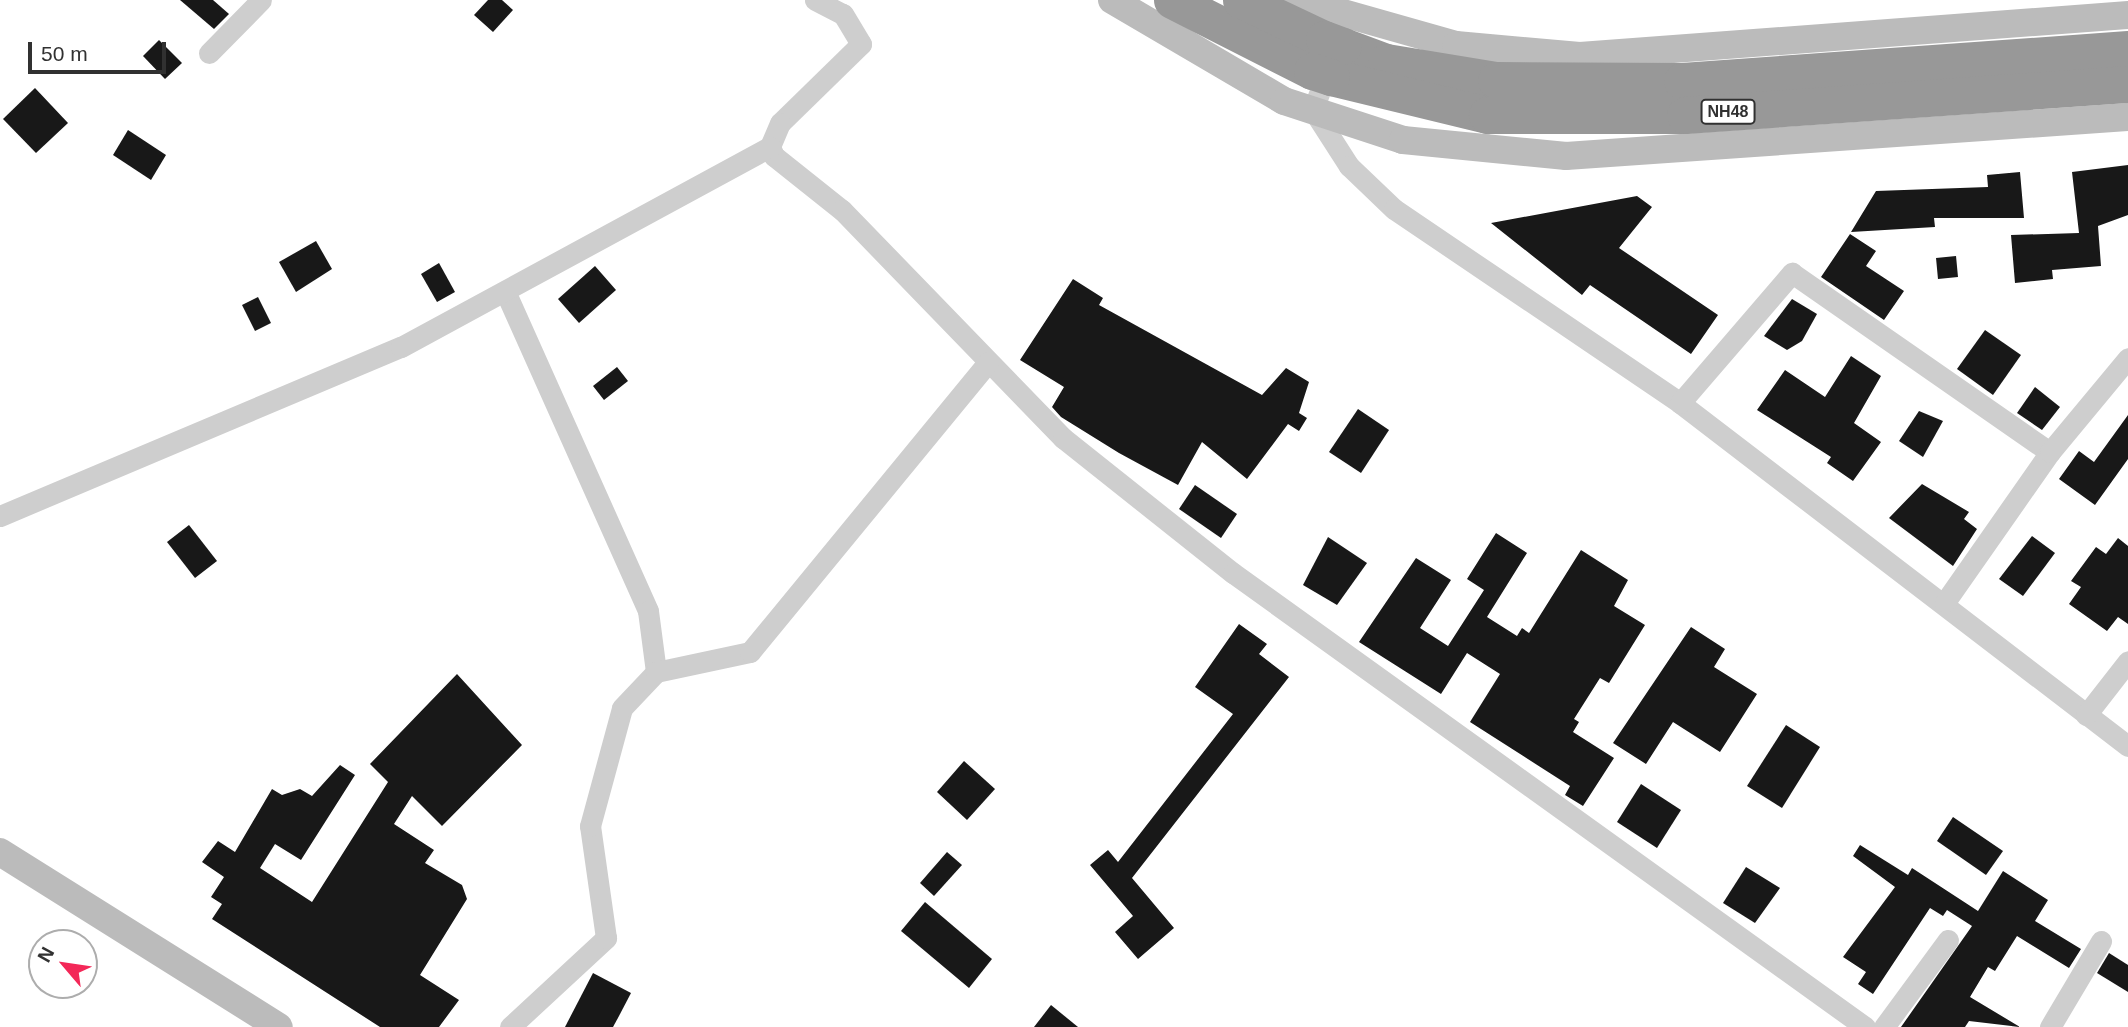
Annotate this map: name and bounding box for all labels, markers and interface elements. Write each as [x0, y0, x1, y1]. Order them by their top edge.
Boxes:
scale bar [32, 28, 170, 72]
text: 50 m [41, 42, 88, 65]
road number: NH48 [1700, 100, 1756, 124]
north arrow [28, 929, 98, 999]
text: N [33, 943, 58, 966]

